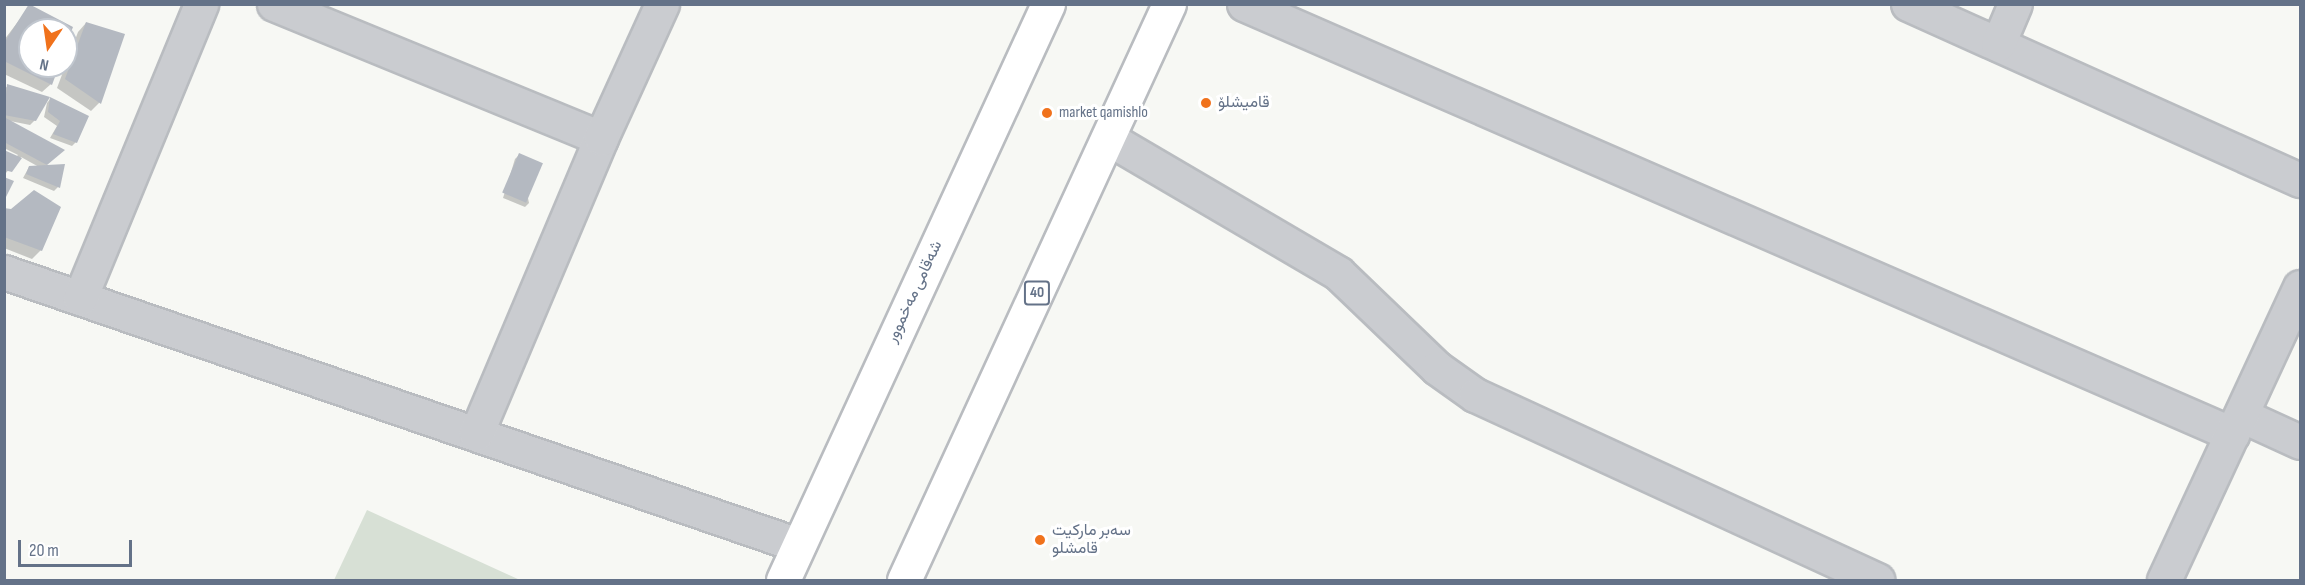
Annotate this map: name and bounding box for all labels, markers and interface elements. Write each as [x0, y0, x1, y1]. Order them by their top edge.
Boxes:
north arrow [18, 18, 78, 78]
text: N [38, 54, 51, 74]
place label: قاميشلۆ [1218, 93, 1270, 113]
marker: قاميشلۆ [1199, 96, 1213, 110]
place label: market qamishlo [1059, 103, 1148, 123]
marker: market qamishlo [1040, 106, 1054, 120]
street label: شەقامی مەخموور [883, 238, 947, 346]
road number: 40 [1024, 281, 1050, 305]
place label: سەبر مارکیت قامشلو [1052, 521, 1131, 559]
scale bar [21, 528, 135, 566]
marker: سەبر مارکیت قامشلو [1033, 533, 1047, 547]
text: 20 m [29, 540, 59, 561]

